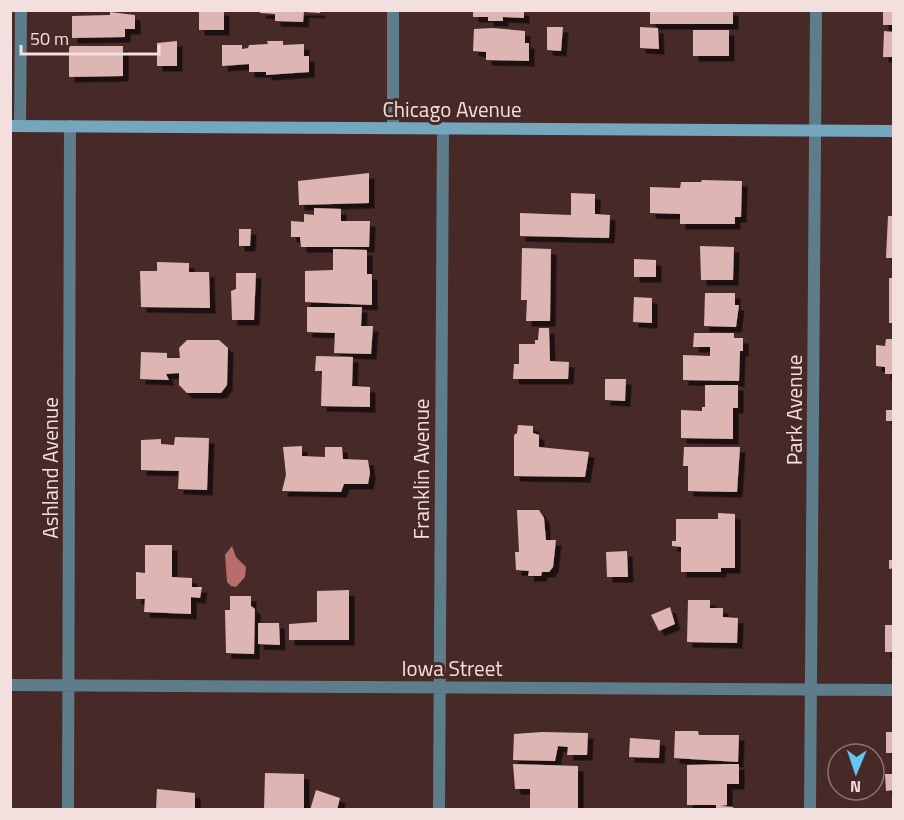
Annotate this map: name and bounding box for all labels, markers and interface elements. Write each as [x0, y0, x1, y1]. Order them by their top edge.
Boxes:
scale bar [21, 18, 159, 56]
text: 50 m [30, 25, 69, 52]
street label: Chicago Avenue [382, 93, 522, 125]
street label: Park Avenue [778, 355, 810, 465]
street label: Ashland Avenue [34, 397, 66, 539]
street label: Franklin Avenue [405, 399, 437, 539]
street label: Iowa Street [401, 652, 503, 684]
north arrow [826, 742, 886, 802]
text: N [850, 775, 861, 799]

